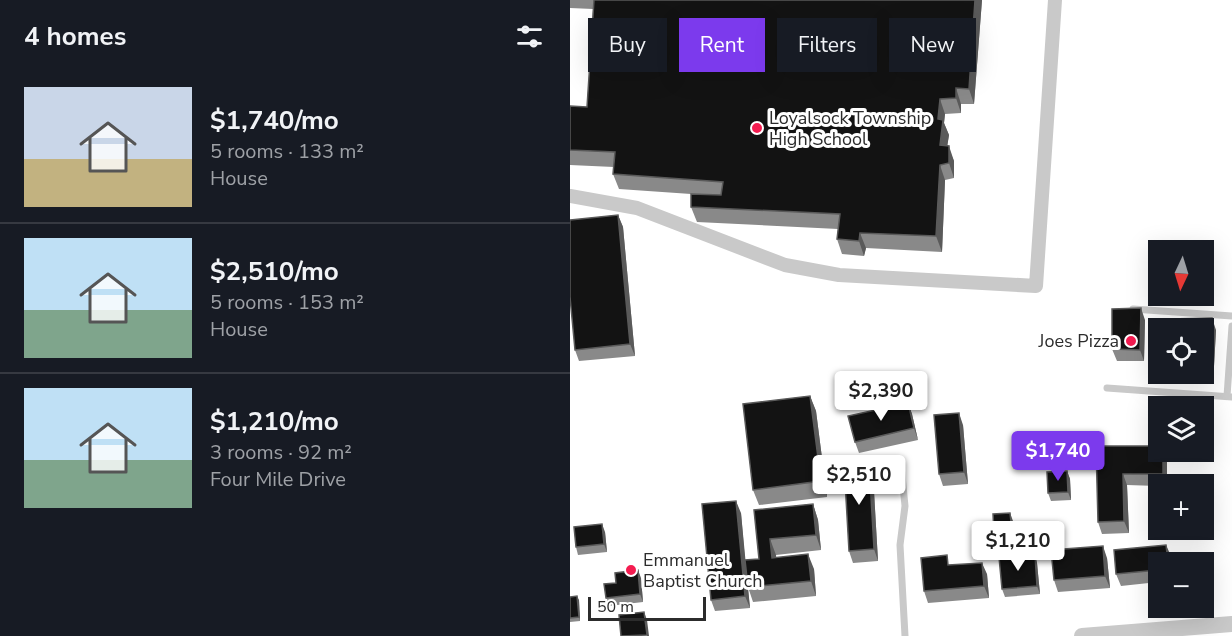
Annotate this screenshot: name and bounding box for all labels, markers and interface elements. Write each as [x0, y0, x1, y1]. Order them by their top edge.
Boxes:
chip: Buy [588, 18, 667, 72]
chip: Rent [679, 18, 765, 72]
chip: Filters [777, 18, 877, 72]
chip: New [889, 18, 976, 72]
text: 4 homes [24, 19, 126, 54]
icon: filters [513, 20, 546, 53]
text: $1,740/mo [210, 103, 339, 138]
place label: Loyalsock Township High School [769, 106, 931, 151]
icon: home [72, 111, 144, 183]
marker: Loyalsock Township High School [750, 121, 764, 135]
text: 5 rooms · 133 m² [210, 138, 364, 165]
text: House [210, 165, 268, 192]
north arrow [1148, 240, 1214, 306]
map controls [1148, 240, 1214, 618]
text: $2,510/mo [210, 254, 339, 289]
icon: home [72, 262, 144, 334]
text: 5 rooms · 153 m² [210, 289, 364, 316]
text: House [210, 316, 268, 343]
button: locate [1148, 318, 1214, 384]
place label: Joes Pizza [1038, 329, 1119, 353]
marker: Joes Pizza [1124, 334, 1138, 348]
pin: $2,390 [832, 371, 930, 422]
text: $2,390 [849, 377, 913, 404]
button: layers [1148, 396, 1214, 462]
text: $1,210/mo [210, 404, 339, 439]
icon: home [72, 412, 144, 484]
pin: $1,740 [1009, 431, 1107, 482]
text: $1,740 [1026, 437, 1090, 464]
text: 3 rooms · 92 m² [210, 439, 352, 466]
pin: $2,510 [810, 455, 908, 506]
text: $2,510 [827, 461, 891, 488]
text: Four Mile Drive [210, 466, 346, 493]
button: + [1148, 474, 1214, 540]
pin: $1,210 [969, 521, 1067, 572]
text: $1,210 [986, 527, 1050, 554]
place label: Emmanuel Baptist Church [643, 548, 762, 593]
button: − [1148, 552, 1214, 618]
marker: Emmanuel Baptist Church [624, 563, 638, 577]
scale bar [588, 594, 706, 622]
text: 50 m [597, 596, 634, 618]

